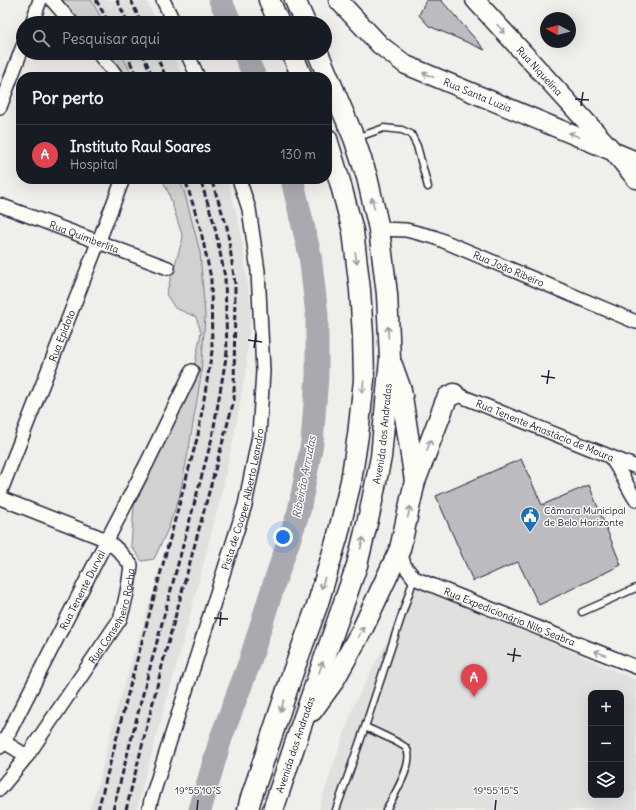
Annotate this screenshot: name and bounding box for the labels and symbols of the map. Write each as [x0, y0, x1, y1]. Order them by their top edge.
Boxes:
north arrow [540, 12, 576, 48]
one-way arrow [496, 24, 505, 34]
street label: Rua Niquelina [514, 44, 565, 99]
one-way arrow [423, 70, 435, 78]
street label: Rua Santa Luzia [441, 75, 514, 115]
one-way arrow [569, 131, 581, 139]
one-way arrow [368, 197, 376, 210]
street label: Rua Quimberlita [48, 218, 121, 256]
street label: Rua João Ribeiro [471, 248, 546, 290]
one-way arrow [352, 251, 360, 264]
street label: Rua Epidoto [46, 308, 78, 364]
one-way arrow [385, 326, 392, 339]
one-way arrow [359, 381, 366, 394]
street label: Avenida dos Andradas [370, 382, 395, 485]
street label: Rua Tenente Anastácio de Moura [474, 397, 616, 464]
street label: Pista de Cooper Alberto Leandro [219, 428, 266, 572]
water label: Ribeirão Arrudas [289, 434, 319, 519]
one-way arrow [426, 439, 434, 451]
place label: Câmara Municipal de Belo Horizonte [544, 504, 626, 529]
public building icon: Câmara Municipal de Belo Horizonte [519, 505, 541, 533]
one-way arrow [405, 506, 413, 519]
your location [273, 527, 293, 547]
one-way arrow [358, 537, 366, 550]
street label: Rua Tenente Durval [57, 548, 108, 632]
street label: Rua Conselheiro Rocha [86, 567, 138, 666]
one-way arrow [319, 576, 326, 589]
street label: Rua Expedicionário Nilo Seabra [442, 585, 577, 649]
one-way arrow [358, 626, 365, 638]
one-way arrow [594, 648, 606, 656]
one-way arrow [318, 661, 326, 673]
pin: A [461, 664, 487, 697]
street label: Avenida dos Andradas [273, 694, 318, 795]
one-way arrow [278, 700, 285, 713]
text: 19°55'10"S [175, 784, 221, 797]
text: 19°55'15"S [473, 784, 519, 797]

